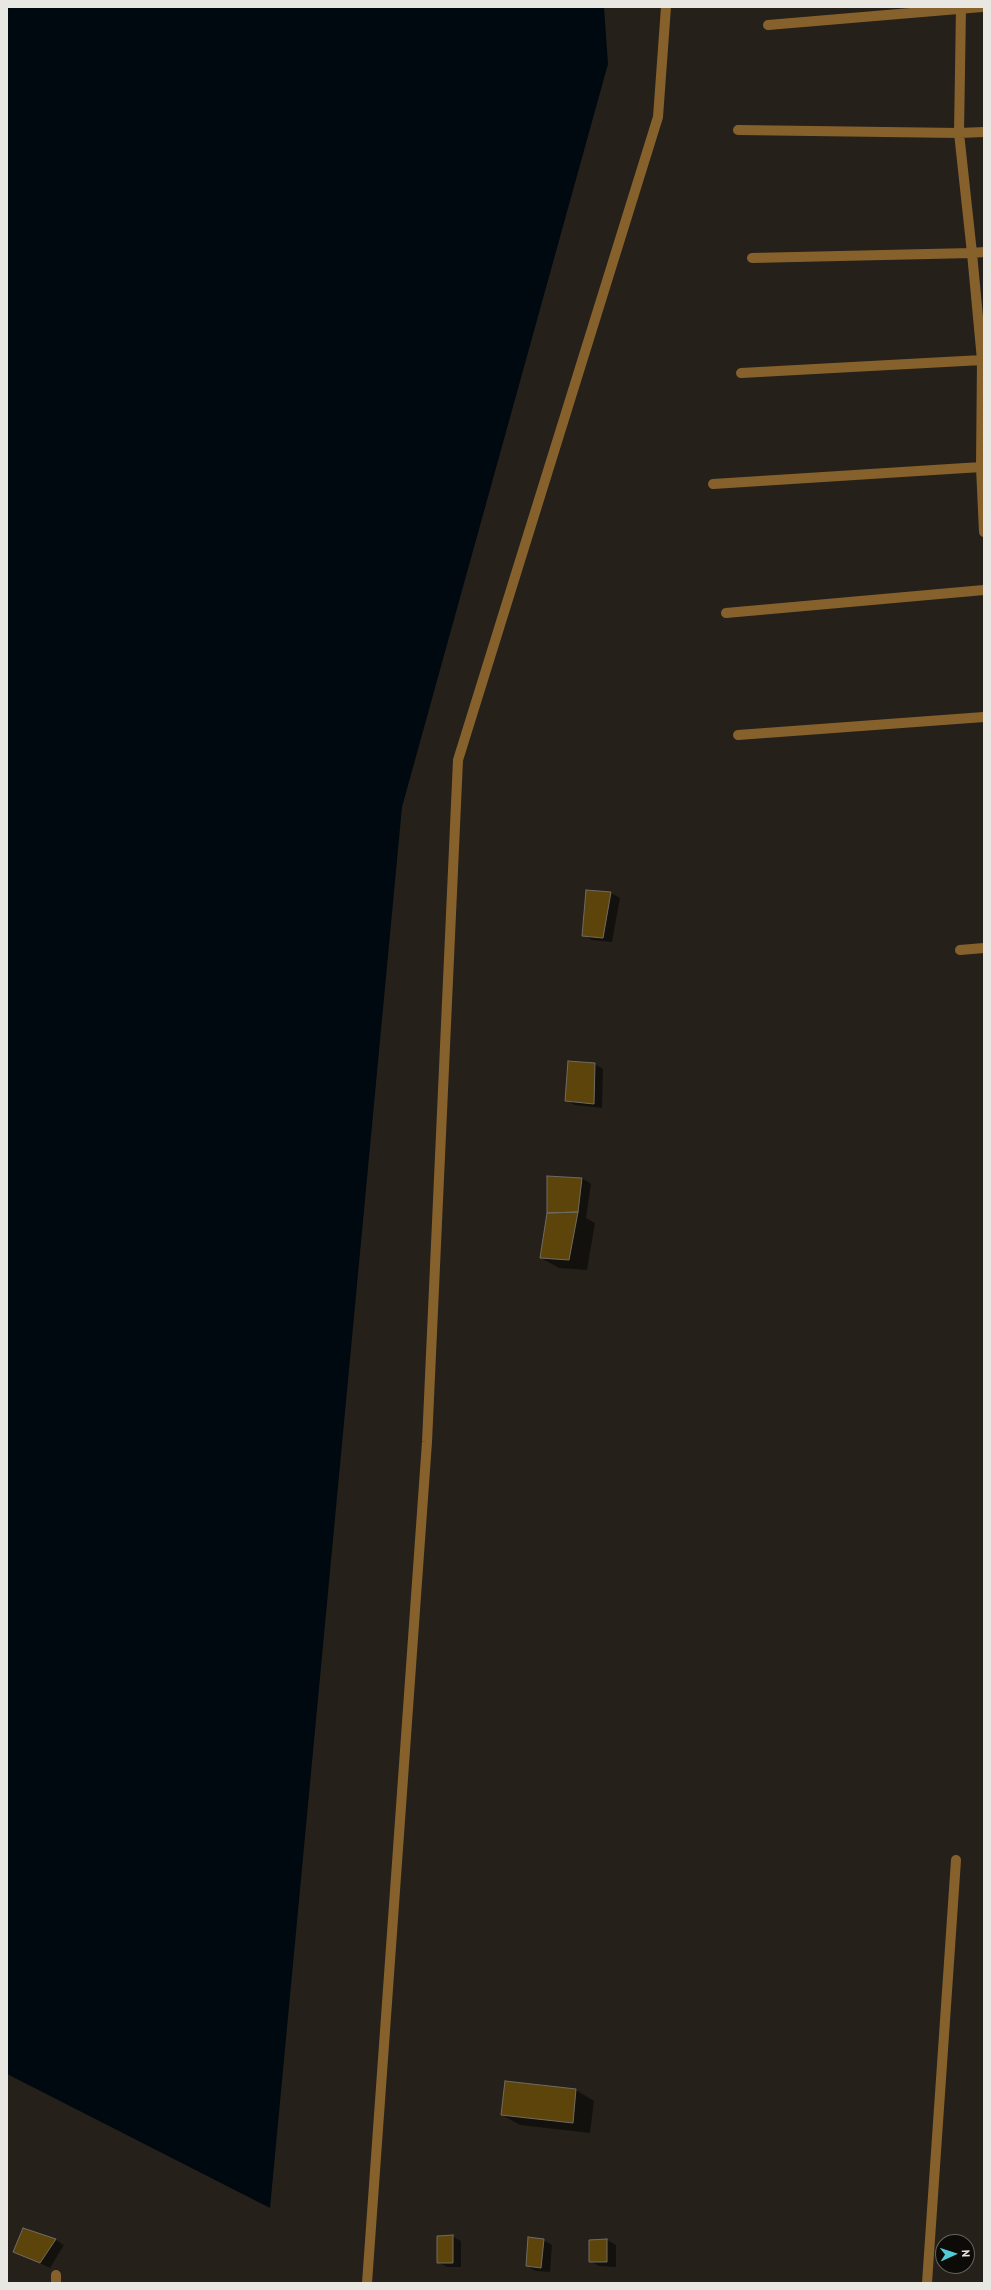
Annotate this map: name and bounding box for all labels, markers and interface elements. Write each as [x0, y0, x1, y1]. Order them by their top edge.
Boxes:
north arrow [935, 2234, 975, 2274]
text: N [959, 2249, 973, 2257]

